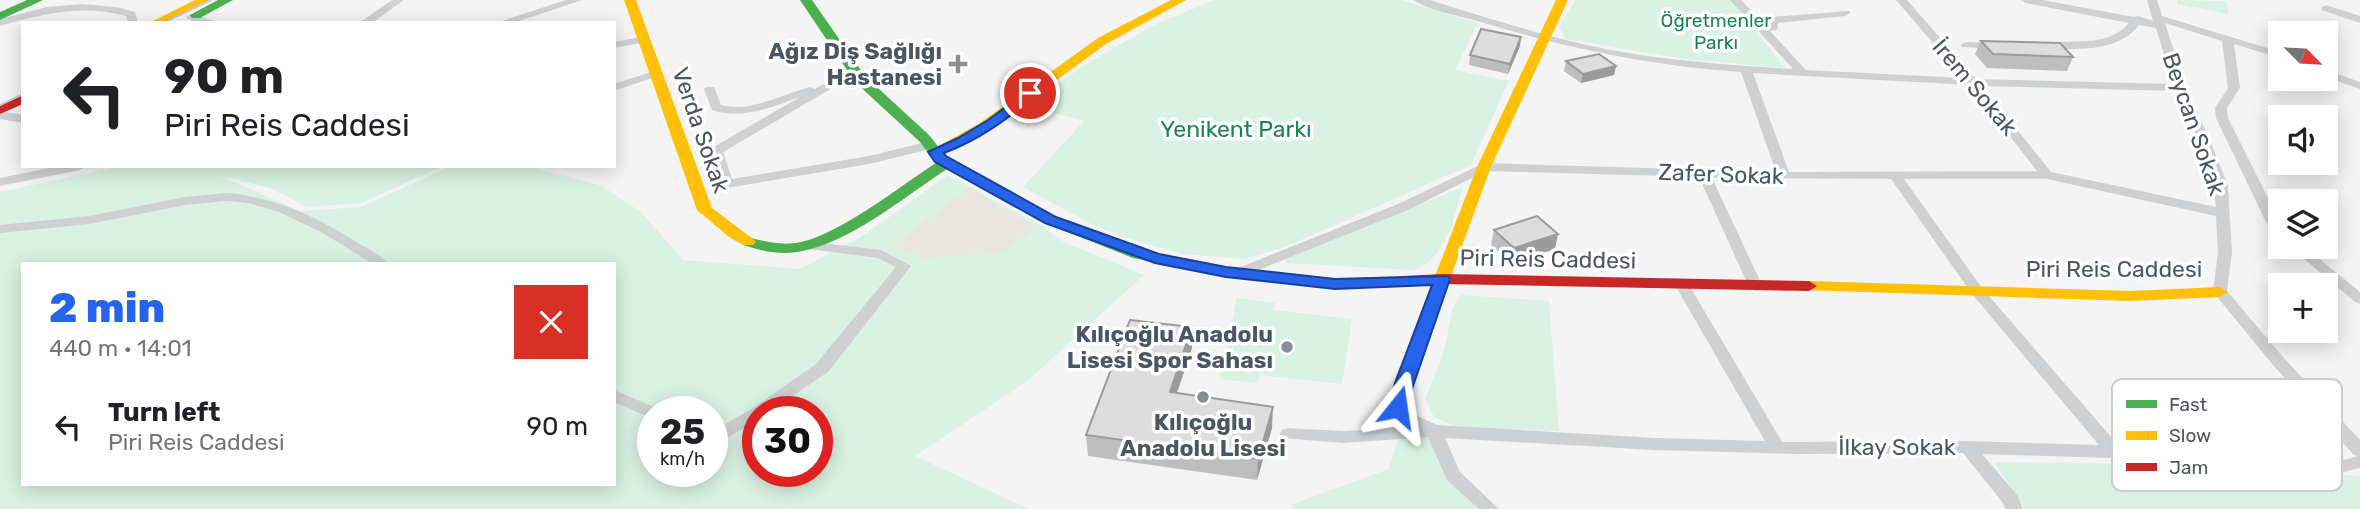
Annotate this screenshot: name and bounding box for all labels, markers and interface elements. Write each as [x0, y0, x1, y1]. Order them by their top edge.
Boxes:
park label: Öğretmenler Parkı [1661, 9, 1772, 54]
north arrow [2268, 21, 2338, 91]
map controls [2268, 21, 2338, 343]
street label: İrem Sokak [1927, 33, 2024, 141]
place label: Ağız Diş Sağlığı Hastanesi [769, 37, 942, 91]
text: 90 m [164, 47, 284, 105]
icon: left [49, 49, 140, 140]
street label: Beycan Sokak [2157, 49, 2231, 199]
marker: Ağız Diş Sağlığı Hastanesi [948, 54, 968, 74]
pin [1000, 63, 1060, 123]
street label: Verda Sokak [666, 64, 736, 197]
icon: arrive [1011, 74, 1049, 112]
button: sound [2268, 105, 2338, 175]
text: Piri Reis Caddesi [164, 106, 410, 144]
park label: Yenikent Parkı [1160, 115, 1312, 143]
street label: Zafer Sokak [1658, 158, 1784, 190]
button: layers [2268, 189, 2338, 259]
street label: Piri Reis Caddesi [1459, 243, 1637, 275]
street label: Piri Reis Caddesi [2026, 255, 2202, 283]
button: + [2268, 273, 2338, 343]
text: 2 min [49, 283, 165, 333]
button: close [514, 285, 588, 359]
place label: Kılıçoğlu Anadolu Lisesi Spor Sahası [1067, 320, 1273, 374]
text: 440 m · 14:01 [49, 334, 192, 362]
marker: Kılıçoğlu Anadolu Lisesi Spor Sahası [1279, 339, 1295, 355]
position arrow [1361, 370, 1435, 444]
legend [2112, 379, 2342, 491]
marker: Kılıçoğlu Anadolu Lisesi [1195, 389, 1211, 405]
text: Fast [2169, 393, 2208, 416]
speed limit sign: 30 [742, 396, 833, 487]
text: Turn left [108, 397, 220, 428]
icon: left [49, 408, 87, 446]
place label: Kılıçoğlu Anadolu Lisesi [1120, 408, 1286, 462]
text: 90 m [527, 411, 588, 442]
text: 25 [660, 411, 705, 453]
text: Slow [2169, 424, 2211, 447]
text: Piri Reis Caddesi [108, 428, 285, 456]
street label: İlkay Sokak [1838, 433, 1956, 461]
text: km/h [660, 448, 705, 470]
text: Jam [2169, 456, 2208, 479]

